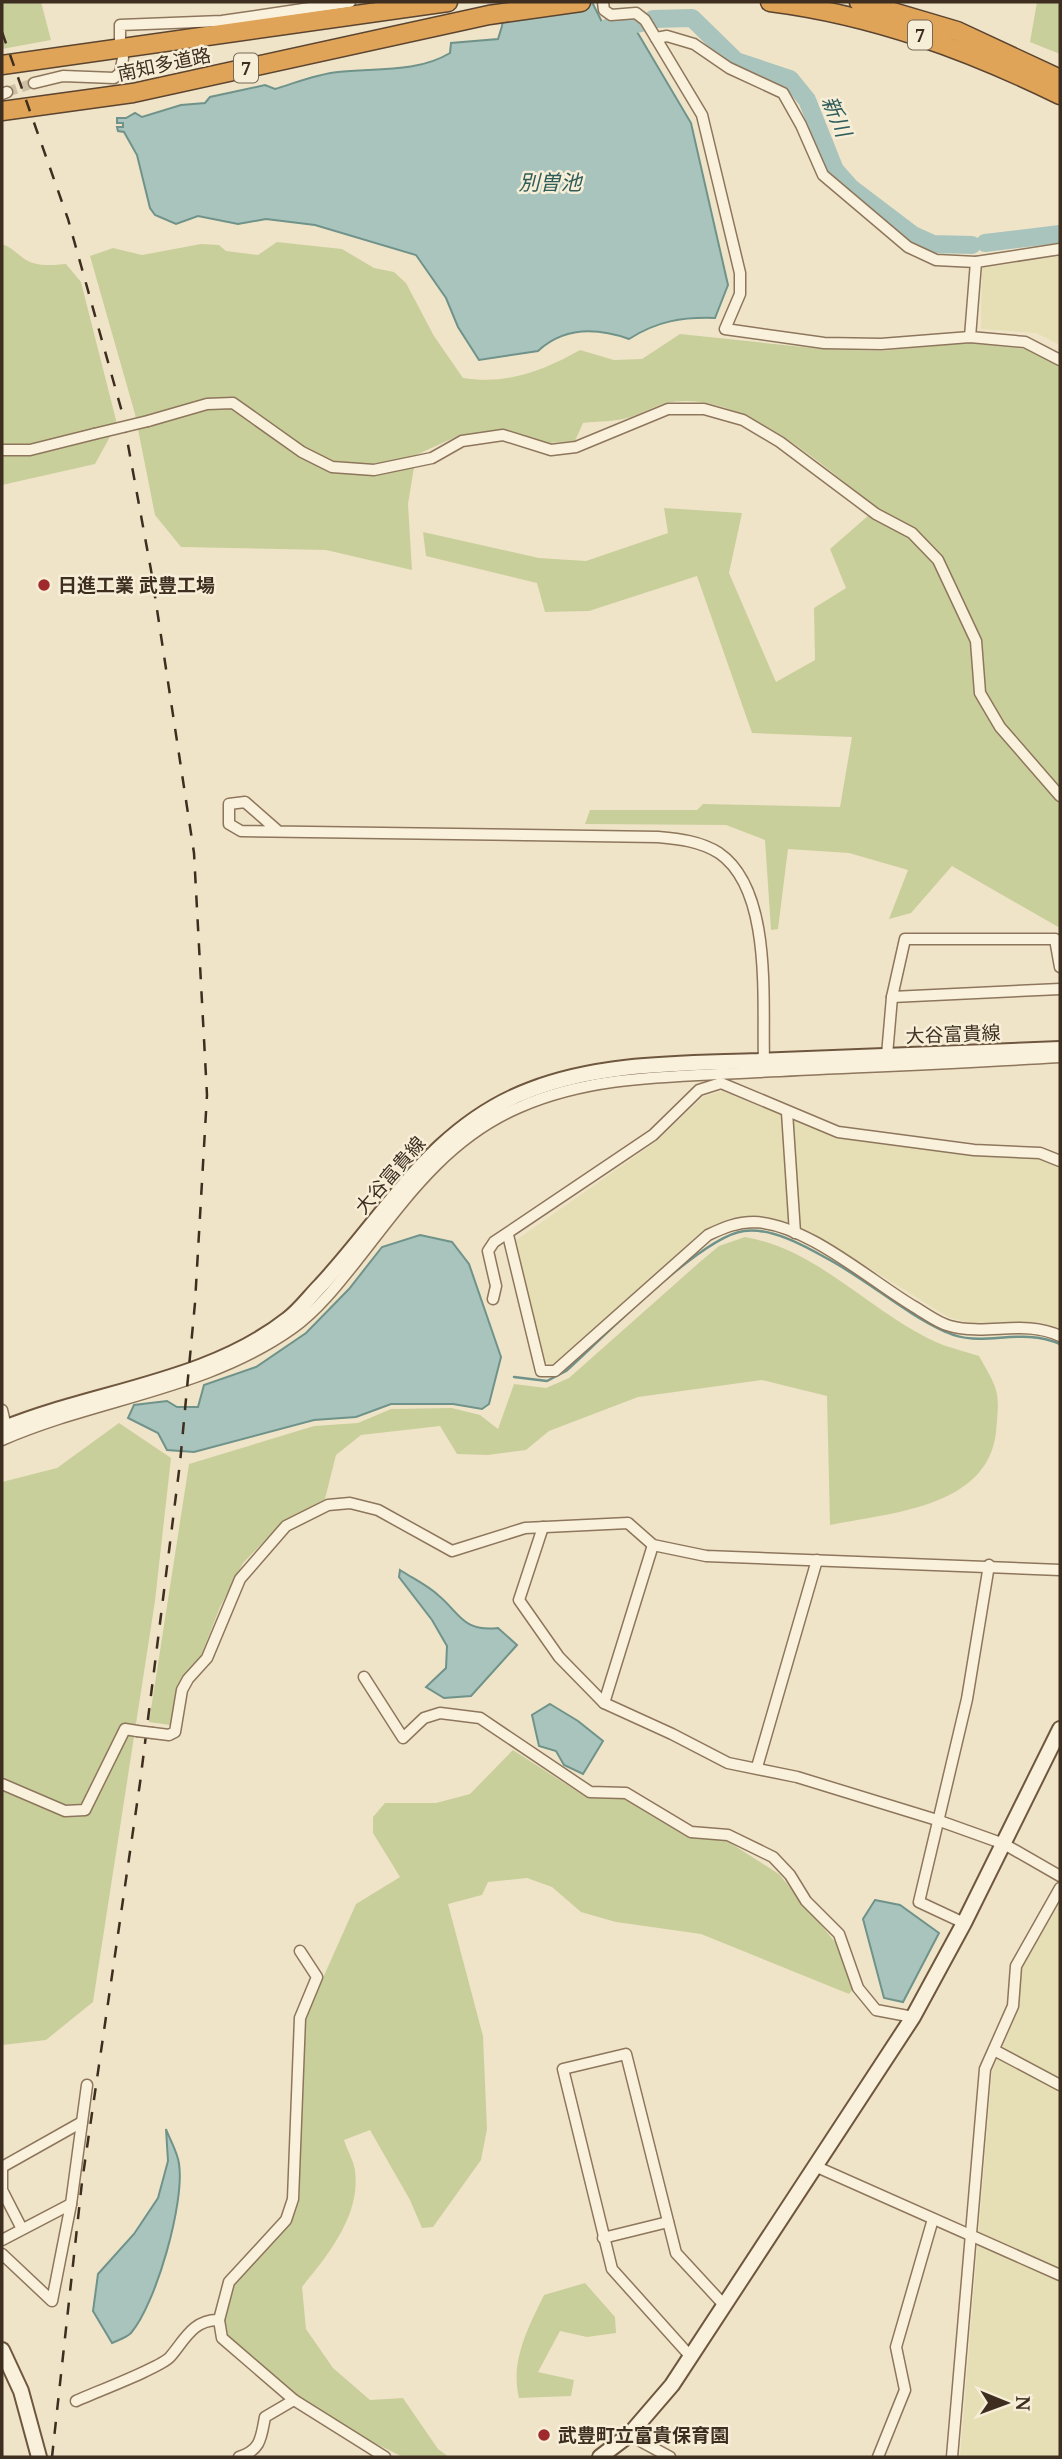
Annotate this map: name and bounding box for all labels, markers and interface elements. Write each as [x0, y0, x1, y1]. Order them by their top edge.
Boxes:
road number: 7 [908, 20, 932, 50]
street label: 南知多道路 [115, 41, 213, 87]
road number: 7 [234, 54, 258, 82]
water label: 新川 [816, 91, 859, 143]
water label: 別曽池 [519, 168, 583, 196]
place label: 日進工業 武豊工場 [58, 572, 215, 598]
marker: 日進工業 武豊工場 [36, 577, 52, 593]
street label: 大谷富貴線 [905, 1019, 1001, 1049]
street label: 大谷富貴線 [349, 1131, 431, 1219]
north arrow [971, 2368, 1041, 2438]
text: N [1010, 2396, 1036, 2411]
place label: 武豊町立富貴保育園 [558, 2422, 729, 2448]
marker: 武豊町立富貴保育園 [536, 2427, 552, 2443]

